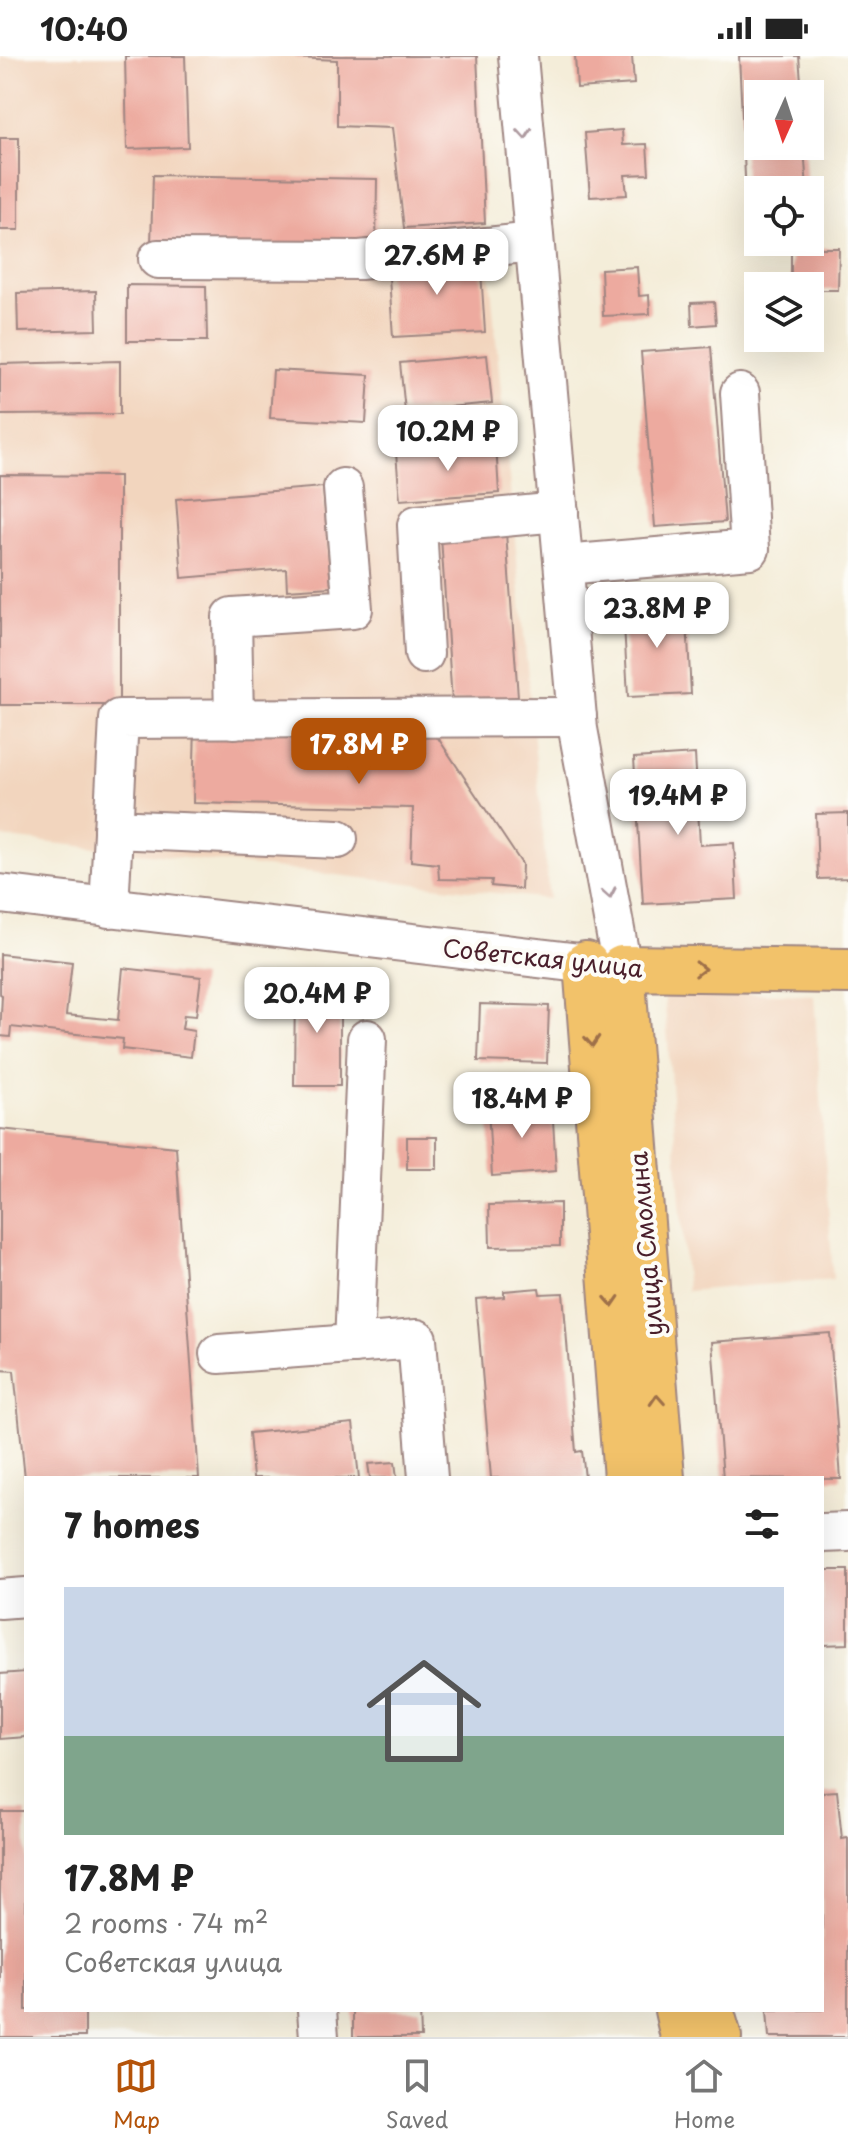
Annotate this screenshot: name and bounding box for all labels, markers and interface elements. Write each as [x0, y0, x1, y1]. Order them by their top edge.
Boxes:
text: 10:40 [40, 6, 128, 51]
north arrow [744, 80, 824, 160]
map controls [744, 80, 824, 352]
one-way arrow [516, 128, 533, 141]
button: locate [744, 176, 824, 256]
pin: 27.6M ₽ [363, 229, 511, 297]
text: 27.6M ₽ [383, 235, 491, 274]
button: layers [744, 272, 824, 352]
pin: 10.2M ₽ [374, 405, 522, 473]
text: 10.2M ₽ [396, 411, 500, 450]
pin: 23.8M ₽ [583, 582, 731, 650]
text: 23.8M ₽ [603, 588, 711, 627]
pin: 17.8M ₽ [285, 718, 433, 786]
text: 17.8M ₽ [309, 724, 409, 763]
pin: 19.4M ₽ [604, 769, 752, 837]
text: 19.4M ₽ [628, 775, 728, 814]
one-way arrow [599, 886, 616, 899]
street label: Советская улица [441, 929, 645, 985]
one-way arrow [694, 960, 707, 978]
pin: 20.4M ₽ [243, 967, 391, 1035]
text: 20.4M ₽ [262, 973, 372, 1012]
one-way arrow [583, 1035, 600, 1048]
pin: 18.4M ₽ [448, 1072, 596, 1140]
text: 18.4M ₽ [471, 1078, 573, 1117]
street label: улица Смолина [619, 1150, 671, 1338]
one-way arrow [603, 1295, 620, 1308]
one-way arrow [649, 1393, 666, 1406]
text: 7 homes [64, 1498, 200, 1550]
icon: filters [740, 1502, 784, 1546]
icon: home [352, 1639, 496, 1783]
text: 17.8M ₽ [64, 1851, 194, 1903]
text: 2 rooms · 74 m² [64, 1903, 268, 1942]
text: Советская улица [64, 1942, 282, 1981]
tab: Map [113, 2054, 160, 2135]
tab: Saved [386, 2054, 448, 2135]
tab: Home [674, 2054, 735, 2135]

